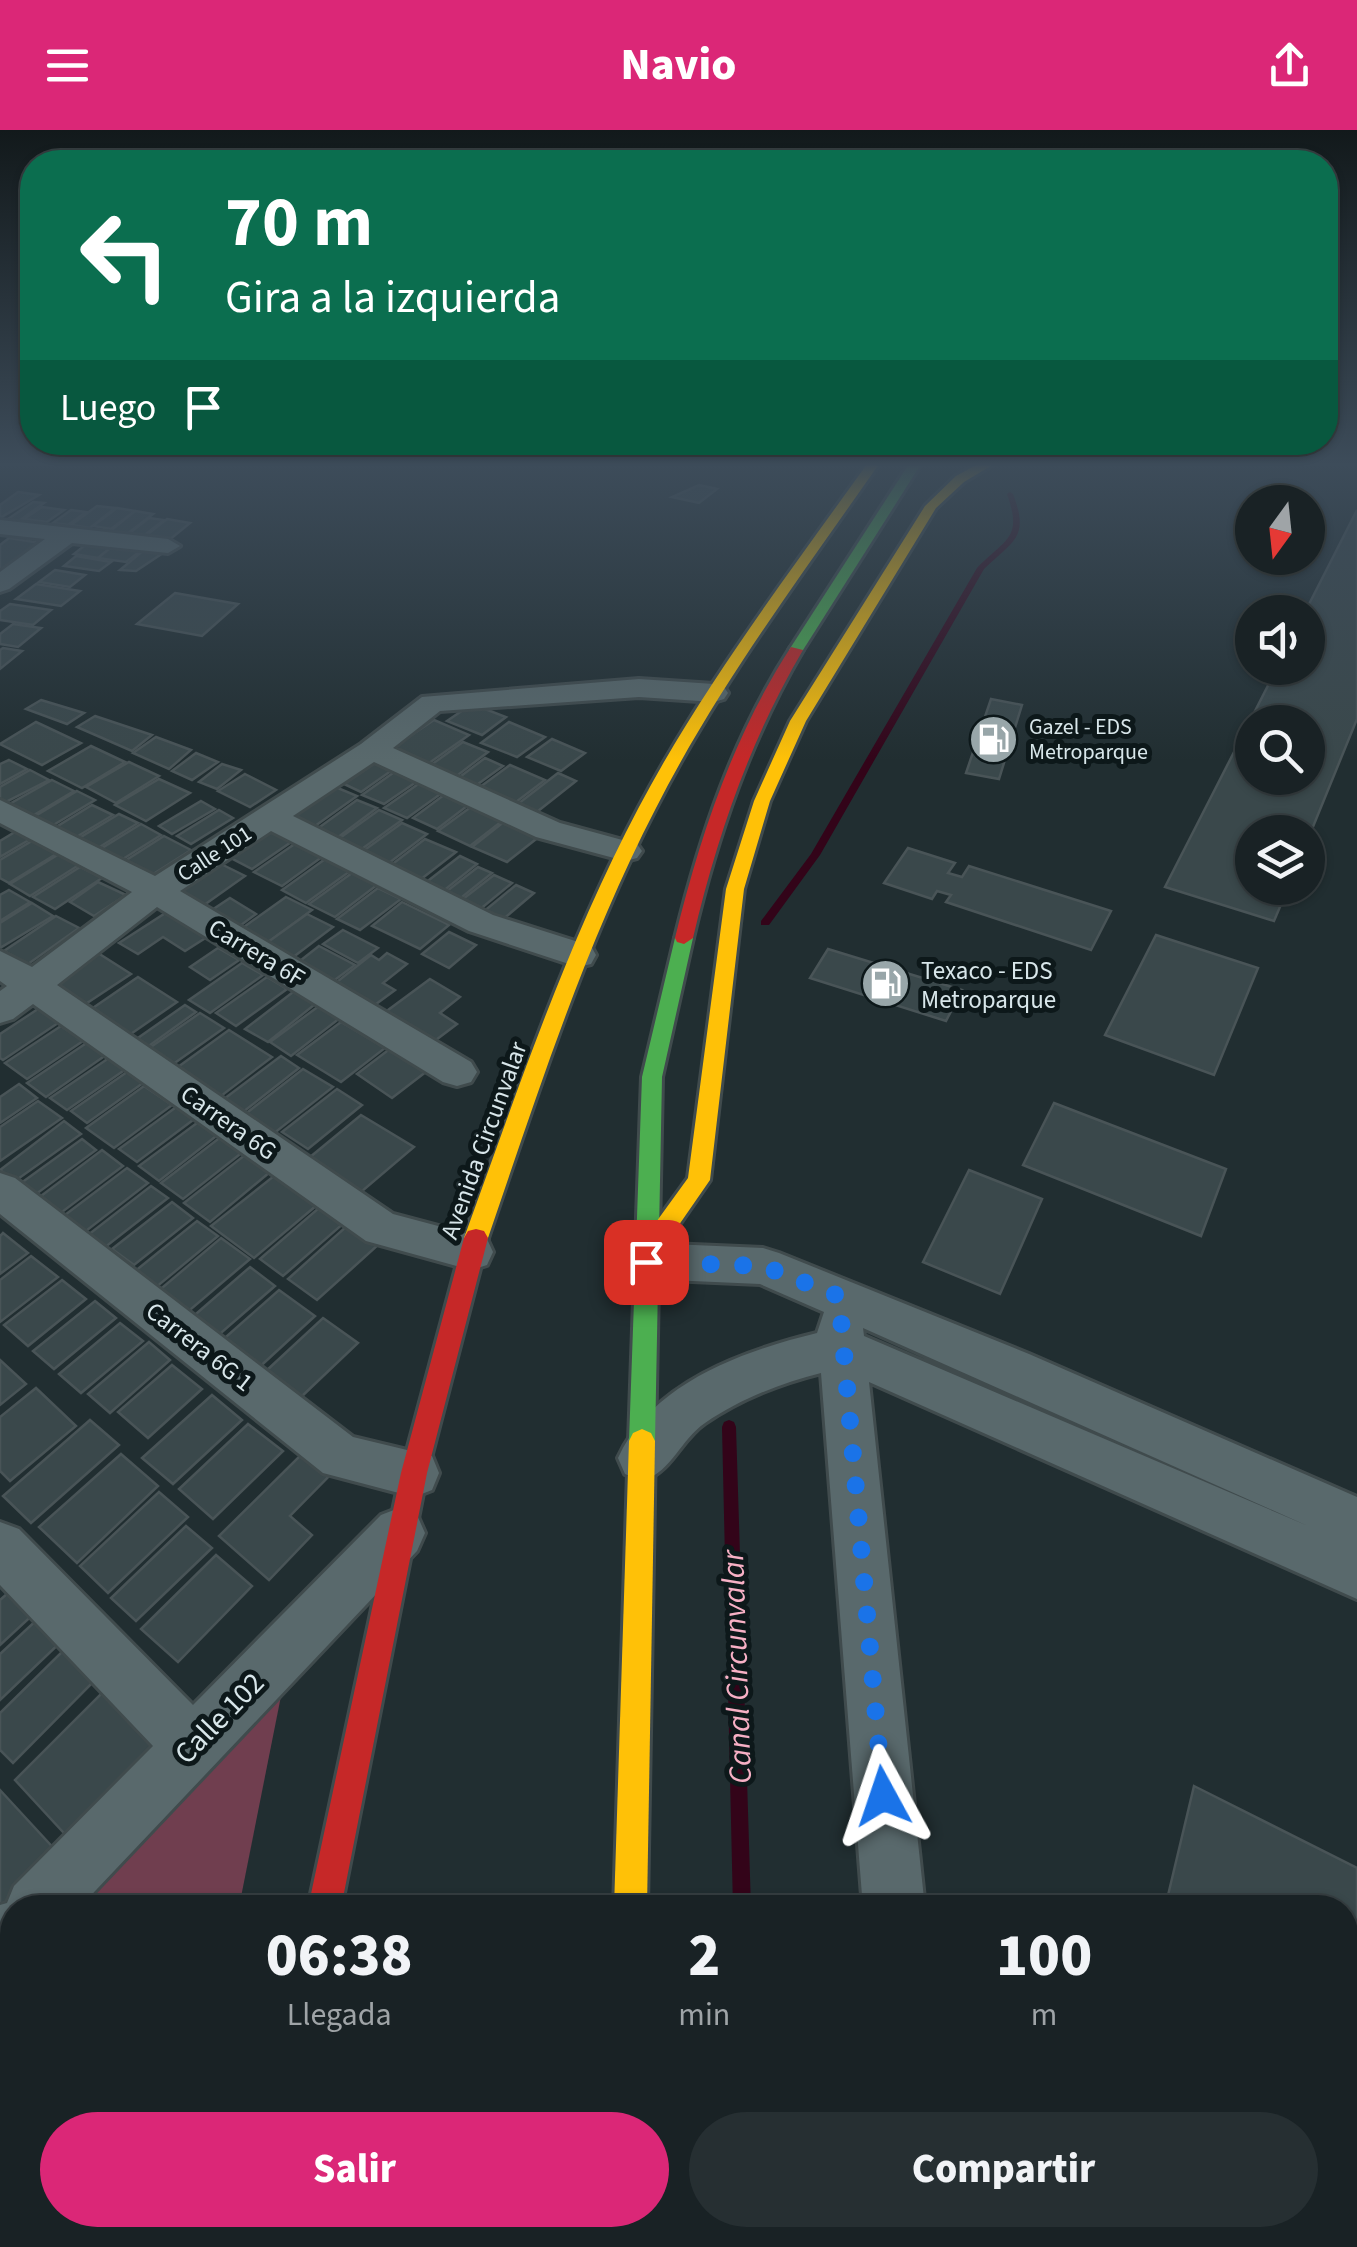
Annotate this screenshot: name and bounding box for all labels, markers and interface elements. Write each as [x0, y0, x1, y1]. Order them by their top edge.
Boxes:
text: Navio [621, 33, 736, 97]
icon: menu [40, 38, 95, 93]
icon: share [1262, 38, 1317, 93]
text: 70 m [225, 173, 373, 273]
icon: left [60, 190, 190, 320]
text: Gira a la izquierda [225, 266, 560, 330]
icon: arrive [176, 380, 231, 435]
text: Luego [60, 381, 156, 435]
north arrow [1235, 485, 1325, 575]
map controls [1235, 485, 1325, 905]
button: sound [1235, 595, 1325, 685]
button: search [1235, 705, 1325, 795]
place label: Gazel - EDS Metroparque [1029, 711, 1148, 768]
fuel station icon: Gazel - EDS Metroparque [968, 713, 1020, 765]
button: layers [1235, 815, 1325, 905]
street label: Calle 101 [171, 818, 258, 890]
street label: Carrera 6F [201, 910, 312, 996]
place label: Texaco - EDS Metroparque [921, 953, 1056, 1018]
fuel station icon: Texaco - EDS Metroparque [860, 958, 912, 1010]
street label: Avenida Circunvalar [432, 1036, 536, 1244]
street label: Carrera 6G [173, 1077, 284, 1169]
pin [604, 1220, 689, 1305]
icon: arrive [619, 1235, 674, 1290]
street label: Carrera 6G 1 [138, 1293, 261, 1400]
water label: Canal Circunvalar [710, 1547, 764, 1785]
street label: Calle 102 [165, 1663, 274, 1774]
position arrow [831, 1744, 935, 1848]
text: 06:38 [266, 1914, 413, 1999]
text: 2 [688, 1914, 720, 1999]
text: 100 [996, 1914, 1092, 1999]
text: Llegada [287, 1992, 392, 2038]
text: min [678, 1992, 730, 2038]
text: m [1031, 1992, 1057, 2038]
button: Salir [40, 2112, 669, 2227]
button: Compartir [689, 2112, 1318, 2227]

